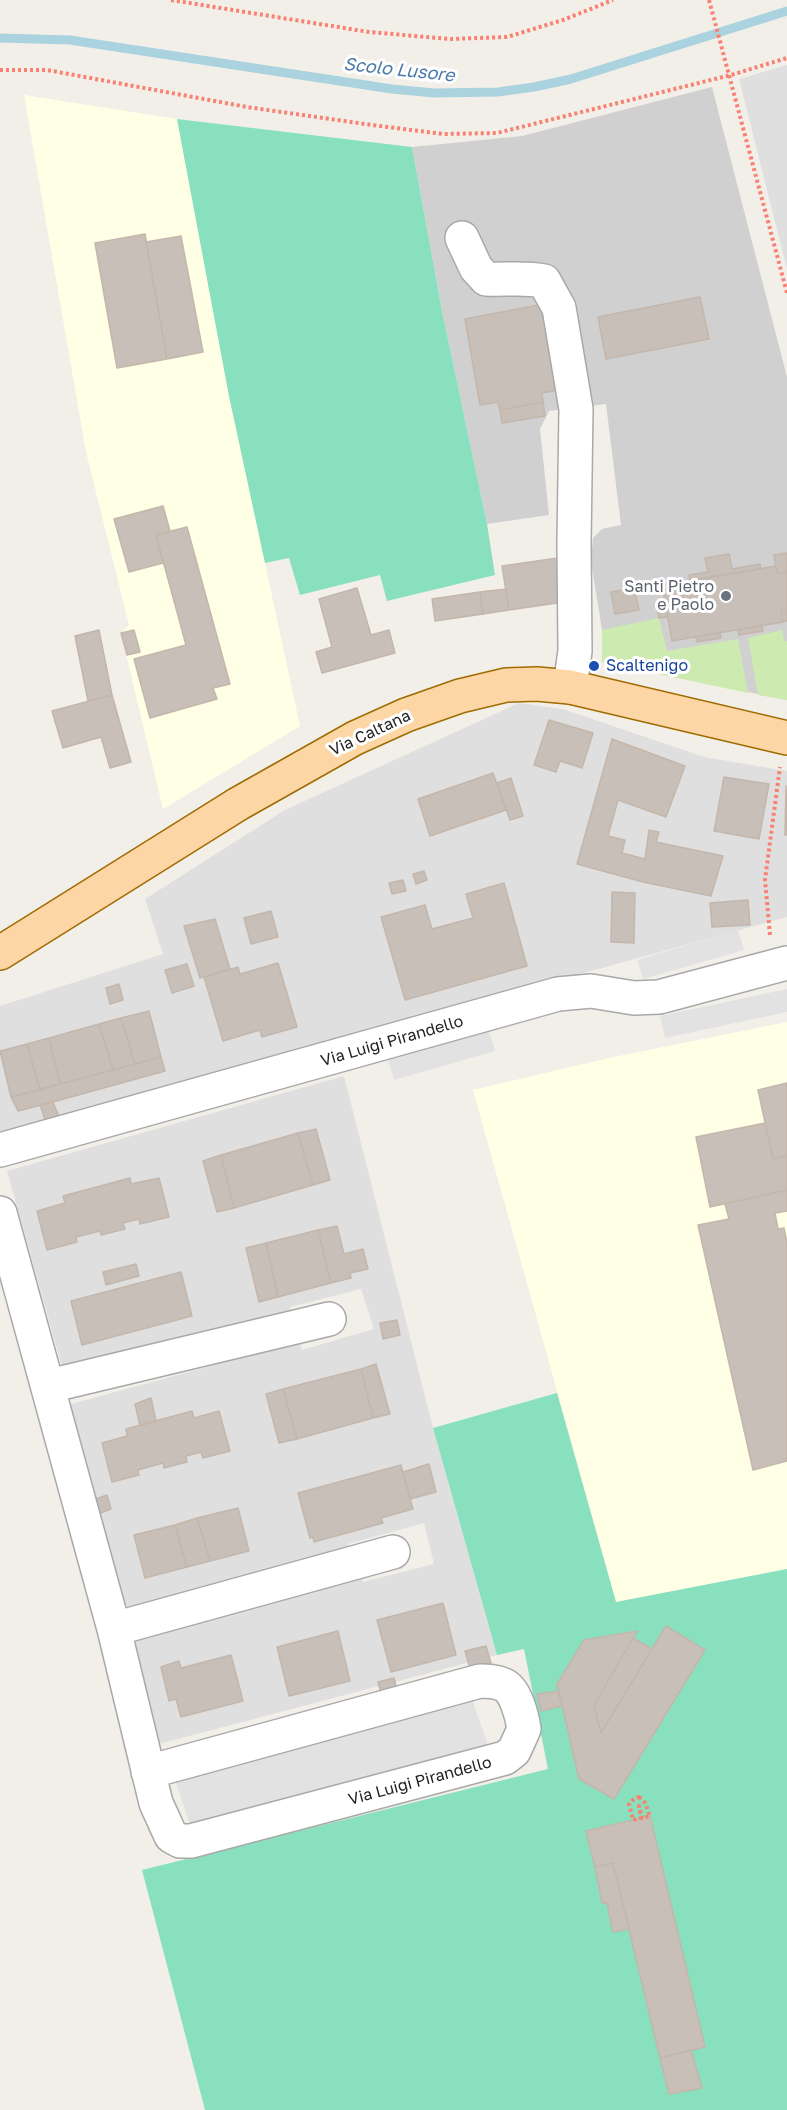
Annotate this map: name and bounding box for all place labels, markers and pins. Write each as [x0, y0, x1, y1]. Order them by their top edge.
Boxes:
place label: Santi Pietro e Paolo [624, 577, 714, 615]
marker: Santi Pietro e Paolo [719, 589, 733, 603]
place label: Scaltenigo [606, 656, 688, 676]
marker: Scaltenigo [587, 659, 601, 673]

